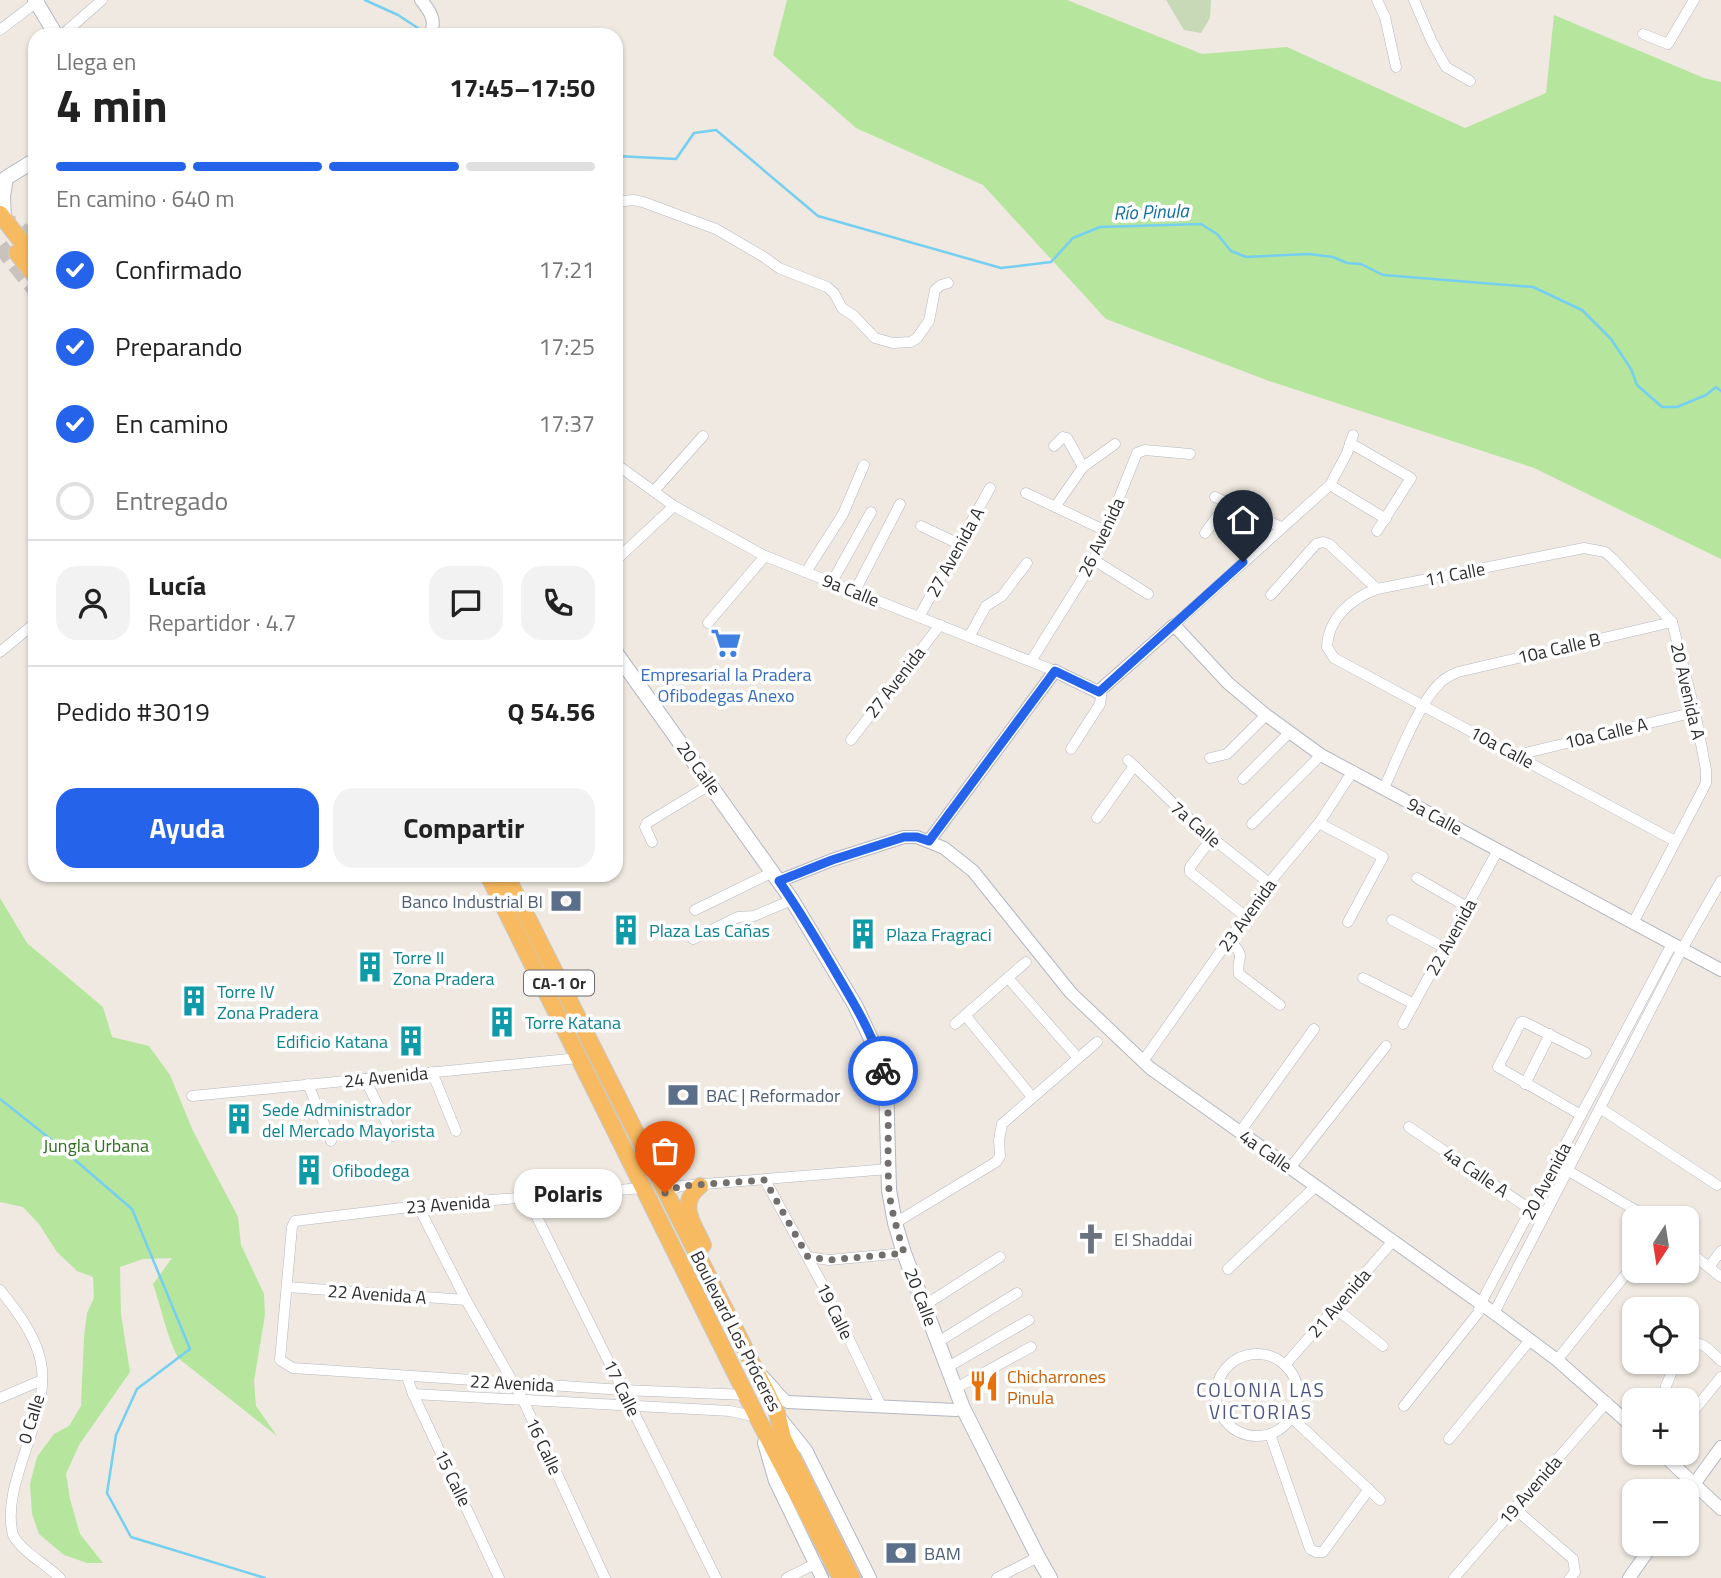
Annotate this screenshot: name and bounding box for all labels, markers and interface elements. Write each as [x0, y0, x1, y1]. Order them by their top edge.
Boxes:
text: Llega en [56, 44, 136, 79]
text: 17:45–17:50 [449, 68, 595, 107]
text: 4 min [56, 70, 168, 140]
text: En camino · 640 m [56, 181, 234, 216]
water label: Río Pinula [1113, 195, 1190, 227]
text: Confirmado [115, 250, 242, 289]
icon: check [56, 251, 94, 289]
text: 17:21 [538, 252, 595, 287]
text: Preparando [115, 327, 242, 366]
icon: check [56, 328, 94, 366]
text: 17:25 [538, 329, 595, 364]
text: En camino [115, 404, 229, 443]
icon: check [56, 405, 94, 443]
text: 17:37 [538, 406, 595, 441]
text: Entregado [115, 481, 228, 520]
pin [1213, 490, 1273, 562]
street label: 26 Avenida [1071, 493, 1131, 581]
icon: home [1224, 501, 1262, 539]
street label: 27 Avenida A [919, 502, 991, 602]
street label: 11 Calle [1423, 555, 1487, 593]
button: person [56, 566, 130, 640]
text: Lucía [148, 566, 206, 605]
button: chat [429, 566, 503, 640]
button: phone [521, 566, 595, 640]
street label: 9a Calle [818, 566, 884, 614]
text: Repartidor · 4.7 [148, 605, 296, 640]
street label: 10a Calle B [1515, 625, 1603, 671]
supermarket icon: Empresarial la Pradera Ofibodegas Anexo [709, 626, 743, 660]
street label: 27 Avenida [858, 640, 932, 724]
street label: 20 Avenida A [1664, 640, 1712, 743]
place label: Empresarial la Pradera Ofibodegas Anexo [640, 661, 812, 709]
text: Pedido #3019 [56, 692, 210, 731]
text: Q 54.56 [507, 692, 595, 731]
street label: 10a Calle A [1562, 710, 1650, 756]
street label: 10a Calle [1465, 719, 1539, 775]
street label: 20 Calle [670, 736, 728, 800]
button: Ayuda [56, 788, 319, 868]
button: Compartir [333, 788, 595, 868]
street label: 9a Calle [1402, 790, 1468, 842]
street label: 7a Calle [1165, 794, 1227, 854]
street label: 23 Avenida [1211, 873, 1283, 957]
bank icon: Banco Industrial BI [549, 884, 583, 918]
place label: Banco Industrial BI [401, 888, 543, 915]
street label: 22 Avenida [1419, 894, 1483, 980]
building icon: Plaza Las Cañas [609, 913, 643, 947]
place label: Plaza Las Cañas [649, 917, 770, 944]
building icon: Plaza Fragraci [846, 917, 880, 951]
place label: Plaza Fragraci [886, 921, 992, 948]
place label: Torre II Zona Pradera [393, 944, 494, 992]
building icon: Torre II Zona Pradera [353, 950, 387, 984]
road number: CA-1 Or [524, 970, 594, 995]
place label: Torre IV Zona Pradera [217, 978, 318, 1026]
building icon: Torre IV Zona Pradera [177, 984, 211, 1018]
building icon: Torre Katana [485, 1005, 519, 1039]
place label: Torre Katana [525, 1009, 621, 1036]
building icon: Edificio Katana [394, 1024, 428, 1058]
place label: Edificio Katana [276, 1028, 388, 1055]
courier [848, 1036, 918, 1106]
icon: bike [864, 1052, 902, 1090]
street label: 24 Avenida [343, 1059, 429, 1095]
bank icon: BAC | Reformador [666, 1078, 700, 1112]
place label: BAC | Reformador [706, 1082, 840, 1109]
place label: Sede Administrador del Mercado Mayorista [262, 1096, 435, 1144]
building icon: Sede Administrador del Mercado Mayorista [222, 1102, 256, 1136]
pin [635, 1121, 695, 1193]
street label: 4a Calle [1234, 1123, 1298, 1179]
park label: Jungla Urbana [43, 1132, 149, 1159]
icon: bag [646, 1132, 684, 1170]
street label: 20 Avenida [1514, 1137, 1578, 1225]
street label: 4a Calle A [1438, 1140, 1514, 1204]
building icon: Ofibodega [292, 1153, 326, 1187]
place label: Ofibodega [332, 1157, 410, 1184]
callout: Polaris [514, 1168, 623, 1218]
text: Polaris [533, 1176, 603, 1211]
street label: 23 Avenida [405, 1188, 491, 1220]
north arrow [1622, 1206, 1699, 1283]
map controls [1622, 1206, 1699, 1556]
church icon: El Shaddai [1074, 1222, 1108, 1256]
place label: El Shaddai [1114, 1226, 1193, 1253]
street label: Boulevard Los Próceres [684, 1246, 788, 1416]
street label: 21 Avenida [1301, 1262, 1377, 1344]
street label: 20 Calle [898, 1264, 944, 1330]
street label: 22 Avenida A [327, 1277, 428, 1311]
street label: 19 Calle [810, 1278, 860, 1344]
button: locate [1622, 1297, 1699, 1374]
street label: 17 Calle [597, 1355, 647, 1421]
place label: Chicharrones Pinula [1007, 1363, 1106, 1411]
street label: 22 Avenida [469, 1367, 555, 1399]
restaurant icon: Chicharrones Pinula [967, 1369, 1001, 1403]
district label: COLONIA LAS VICTORIAS [1196, 1375, 1326, 1426]
button: + [1622, 1388, 1699, 1465]
street label: 0 Calle [11, 1391, 51, 1447]
street label: 16 Calle [519, 1413, 569, 1479]
street label: 15 Calle [428, 1445, 478, 1511]
street label: 19 Avenida [1492, 1449, 1568, 1531]
button: − [1622, 1479, 1699, 1556]
bank icon: BAM [884, 1536, 918, 1570]
place label: BAM [924, 1540, 961, 1567]

